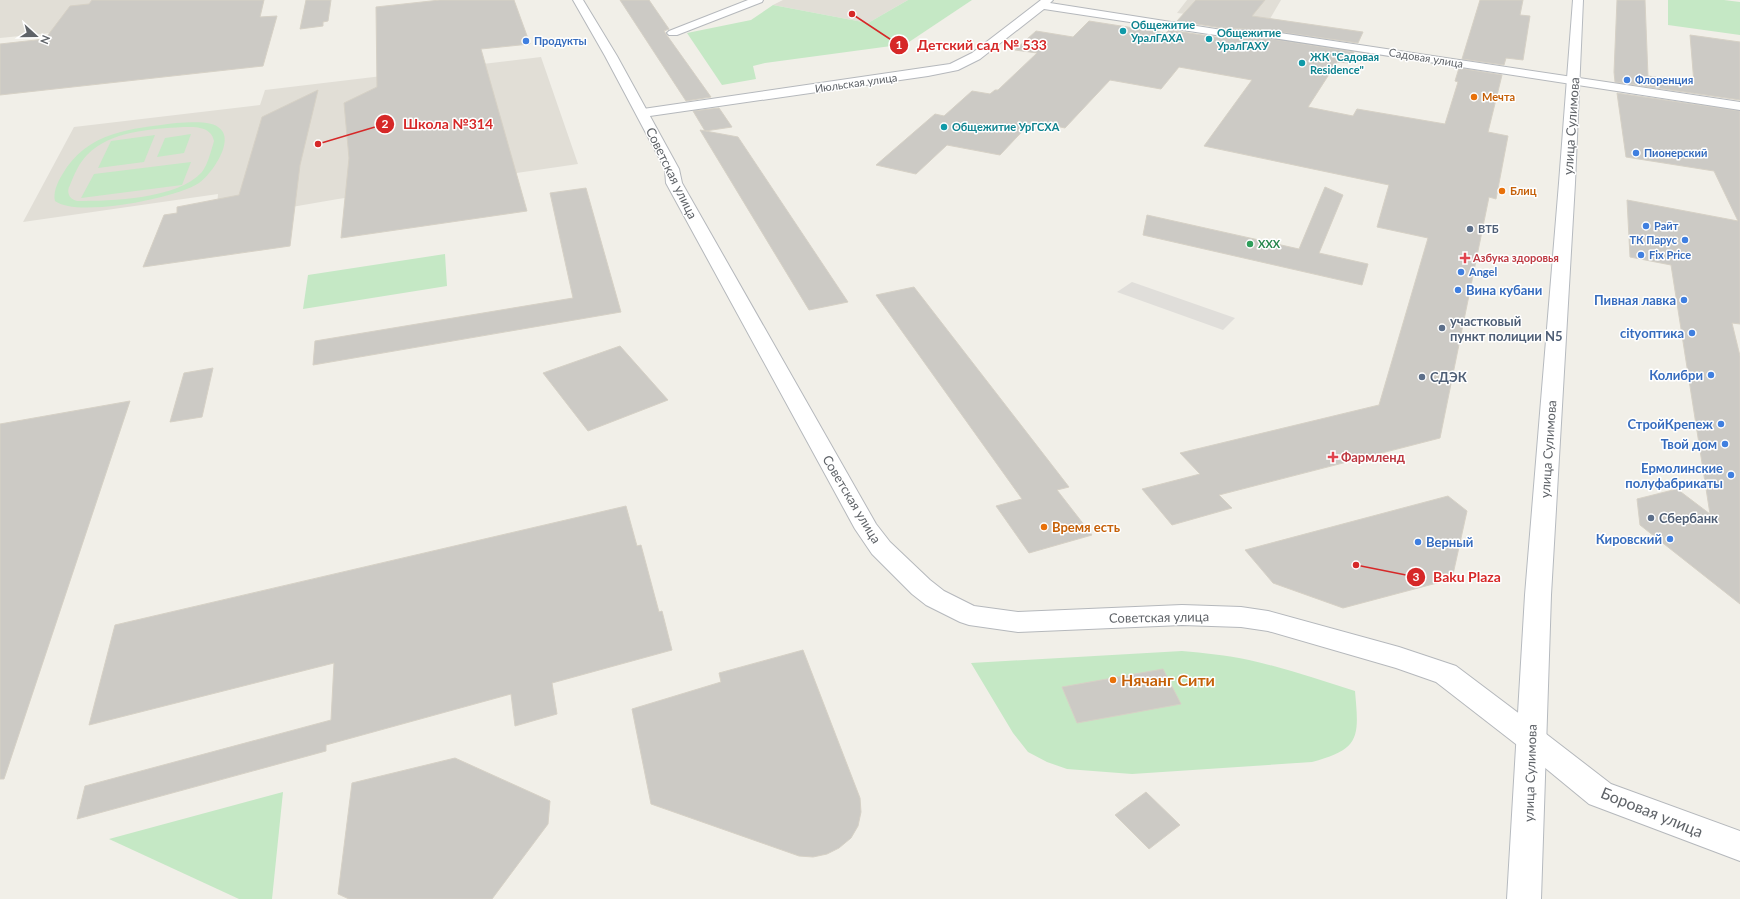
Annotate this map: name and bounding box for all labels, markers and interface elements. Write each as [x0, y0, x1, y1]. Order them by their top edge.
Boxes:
north arrow [16, 16, 56, 56]
place label: Общежитие УралГАХА [1130, 18, 1195, 44]
marker: Общежитие УралГАХА [1118, 26, 1128, 36]
place label: Общежитие УралГАХУ [1216, 26, 1281, 52]
callout: Детский сад № 533 [889, 32, 1055, 58]
text: N [38, 33, 53, 46]
place label: Продукты [534, 34, 587, 47]
marker: Общежитие УралГАХУ [1204, 34, 1214, 44]
marker: Продукты [521, 36, 531, 46]
text: Детский сад № 533 [917, 36, 1047, 53]
text: 1 [896, 37, 903, 52]
street label: Садовая улица [1388, 45, 1464, 70]
place label: ЖК "Садовая Residence" [1310, 50, 1379, 76]
marker: ЖК "Садовая Residence" [1297, 58, 1307, 68]
street label: Июльская улица [814, 70, 898, 95]
place label: Флоренция [1635, 73, 1693, 86]
marker: Флоренция [1622, 75, 1632, 85]
street label: улица Сулимова [1560, 77, 1582, 175]
place label: Мечта [1482, 90, 1515, 103]
marker: Мечта [1469, 92, 1479, 102]
callout: Школа №314 [375, 111, 501, 137]
text: Школа №314 [403, 115, 493, 132]
text: 2 [382, 116, 389, 131]
place label: Общежитие УрГСХА [952, 120, 1060, 133]
marker: Общежитие УрГСХА [939, 122, 949, 132]
street label: Советская улица [643, 125, 701, 221]
place label: Пионерский [1644, 146, 1707, 159]
marker: Пионерский [1631, 148, 1641, 158]
place label: Блиц [1510, 184, 1537, 197]
marker: Блиц [1497, 186, 1507, 196]
place label: Райт [1654, 219, 1679, 232]
marker: Райт [1641, 221, 1651, 231]
place label: ВТБ [1478, 222, 1499, 235]
marker: ВТБ [1465, 224, 1475, 234]
place label: ТК Парус [1629, 233, 1678, 246]
marker: ТК Парус [1680, 235, 1690, 245]
place label: XXX [1258, 237, 1281, 250]
marker: XXX [1245, 239, 1255, 249]
place label: Fix Price [1649, 248, 1691, 261]
marker: Fix Price [1636, 250, 1646, 260]
place label: Азбука здоровья [1472, 251, 1559, 264]
marker: Азбука здоровья [1460, 253, 1470, 263]
place label: Angel [1468, 265, 1497, 278]
marker: Angel [1456, 267, 1466, 277]
place label: Вина кубани [1466, 282, 1542, 298]
marker: Вина кубани [1453, 285, 1463, 295]
place label: Пивная лавка [1594, 292, 1676, 308]
marker: Пивная лавка [1679, 295, 1689, 305]
place label: участковый пункт полиции N5 [1450, 313, 1563, 344]
marker: участковый пункт полиции N5 [1437, 323, 1447, 333]
place label: cityоптика [1620, 325, 1684, 341]
marker: cityоптика [1687, 328, 1697, 338]
place label: Колибри [1649, 367, 1703, 383]
place label: СДЭК [1430, 369, 1468, 385]
marker: Колибри [1706, 370, 1716, 380]
marker: СДЭК [1417, 372, 1427, 382]
street label: улица Сулимова [1537, 400, 1559, 498]
place label: СтройКрепеж [1627, 416, 1713, 432]
marker: СтройКрепеж [1716, 419, 1726, 429]
place label: Твой дом [1661, 436, 1717, 452]
marker: Твой дом [1720, 439, 1730, 449]
place label: Фармленд [1341, 449, 1406, 465]
street label: Советская улица [819, 452, 885, 546]
marker: Фармленд [1328, 452, 1338, 462]
place label: Ермолинские полуфабрикаты [1625, 460, 1723, 491]
marker: Ермолинские полуфабрикаты [1726, 470, 1736, 480]
place label: Сбербанк [1659, 510, 1718, 526]
marker: Сбербанк [1646, 513, 1656, 523]
place label: Время есть [1052, 519, 1121, 535]
marker: Время есть [1039, 522, 1049, 532]
place label: Кировский [1596, 531, 1662, 547]
place label: Верный [1426, 534, 1473, 550]
marker: Кировский [1665, 534, 1675, 544]
marker: Верный [1413, 537, 1423, 547]
callout: Baku Plaza [1406, 564, 1509, 590]
text: Baku Plaza [1433, 568, 1501, 585]
text: 3 [1413, 569, 1420, 584]
street label: Советская улица [1109, 608, 1209, 626]
place label: Нячанг Сити [1121, 670, 1215, 689]
marker: Нячанг Сити [1108, 675, 1118, 685]
street label: улица Сулимова [1520, 724, 1540, 822]
street label: Боровая улица [1598, 782, 1706, 841]

